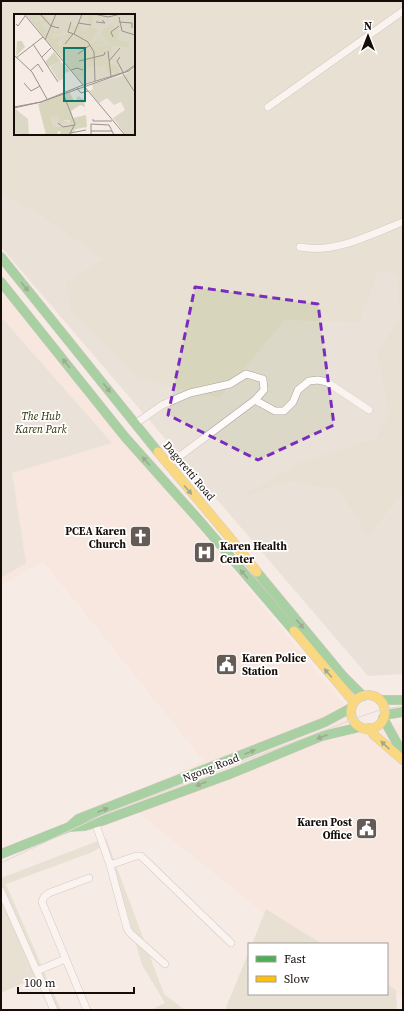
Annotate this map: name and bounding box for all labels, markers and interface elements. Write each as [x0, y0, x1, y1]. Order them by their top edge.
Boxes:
inset map [14, 14, 135, 135]
north arrow [348, 16, 388, 56]
text: N [364, 19, 372, 34]
one-way arrow [21, 282, 30, 293]
one-way arrow [61, 357, 70, 368]
one-way arrow [103, 383, 111, 394]
park label: The Hub Karen Park [14, 409, 67, 437]
street label: Dagoretti Road [160, 438, 219, 504]
one-way arrow [142, 456, 151, 465]
one-way arrow [184, 484, 193, 495]
place label: PCEA Karen Church [65, 524, 126, 552]
church icon: PCEA Karen Church [128, 524, 154, 550]
hospital icon: Karen Health Center [192, 539, 218, 565]
place label: Karen Health Center [220, 539, 287, 567]
one-way arrow [240, 568, 249, 579]
one-way arrow [295, 619, 304, 629]
public building icon: Karen Police Station [214, 651, 240, 677]
place label: Karen Police Station [242, 651, 306, 679]
one-way arrow [323, 668, 333, 678]
one-way arrow [316, 734, 328, 740]
one-way arrow [380, 740, 390, 750]
one-way arrow [245, 749, 257, 755]
street label: Ngong Road [181, 750, 242, 786]
one-way arrow [195, 782, 207, 788]
one-way arrow [98, 806, 110, 812]
place label: Karen Post Office [297, 815, 353, 843]
public building icon: Karen Post Office [354, 815, 380, 841]
legend [248, 943, 388, 995]
text: Fast [284, 951, 306, 967]
scale bar [18, 969, 134, 995]
text: Slow [284, 971, 310, 987]
text: 100 m [24, 975, 56, 991]

